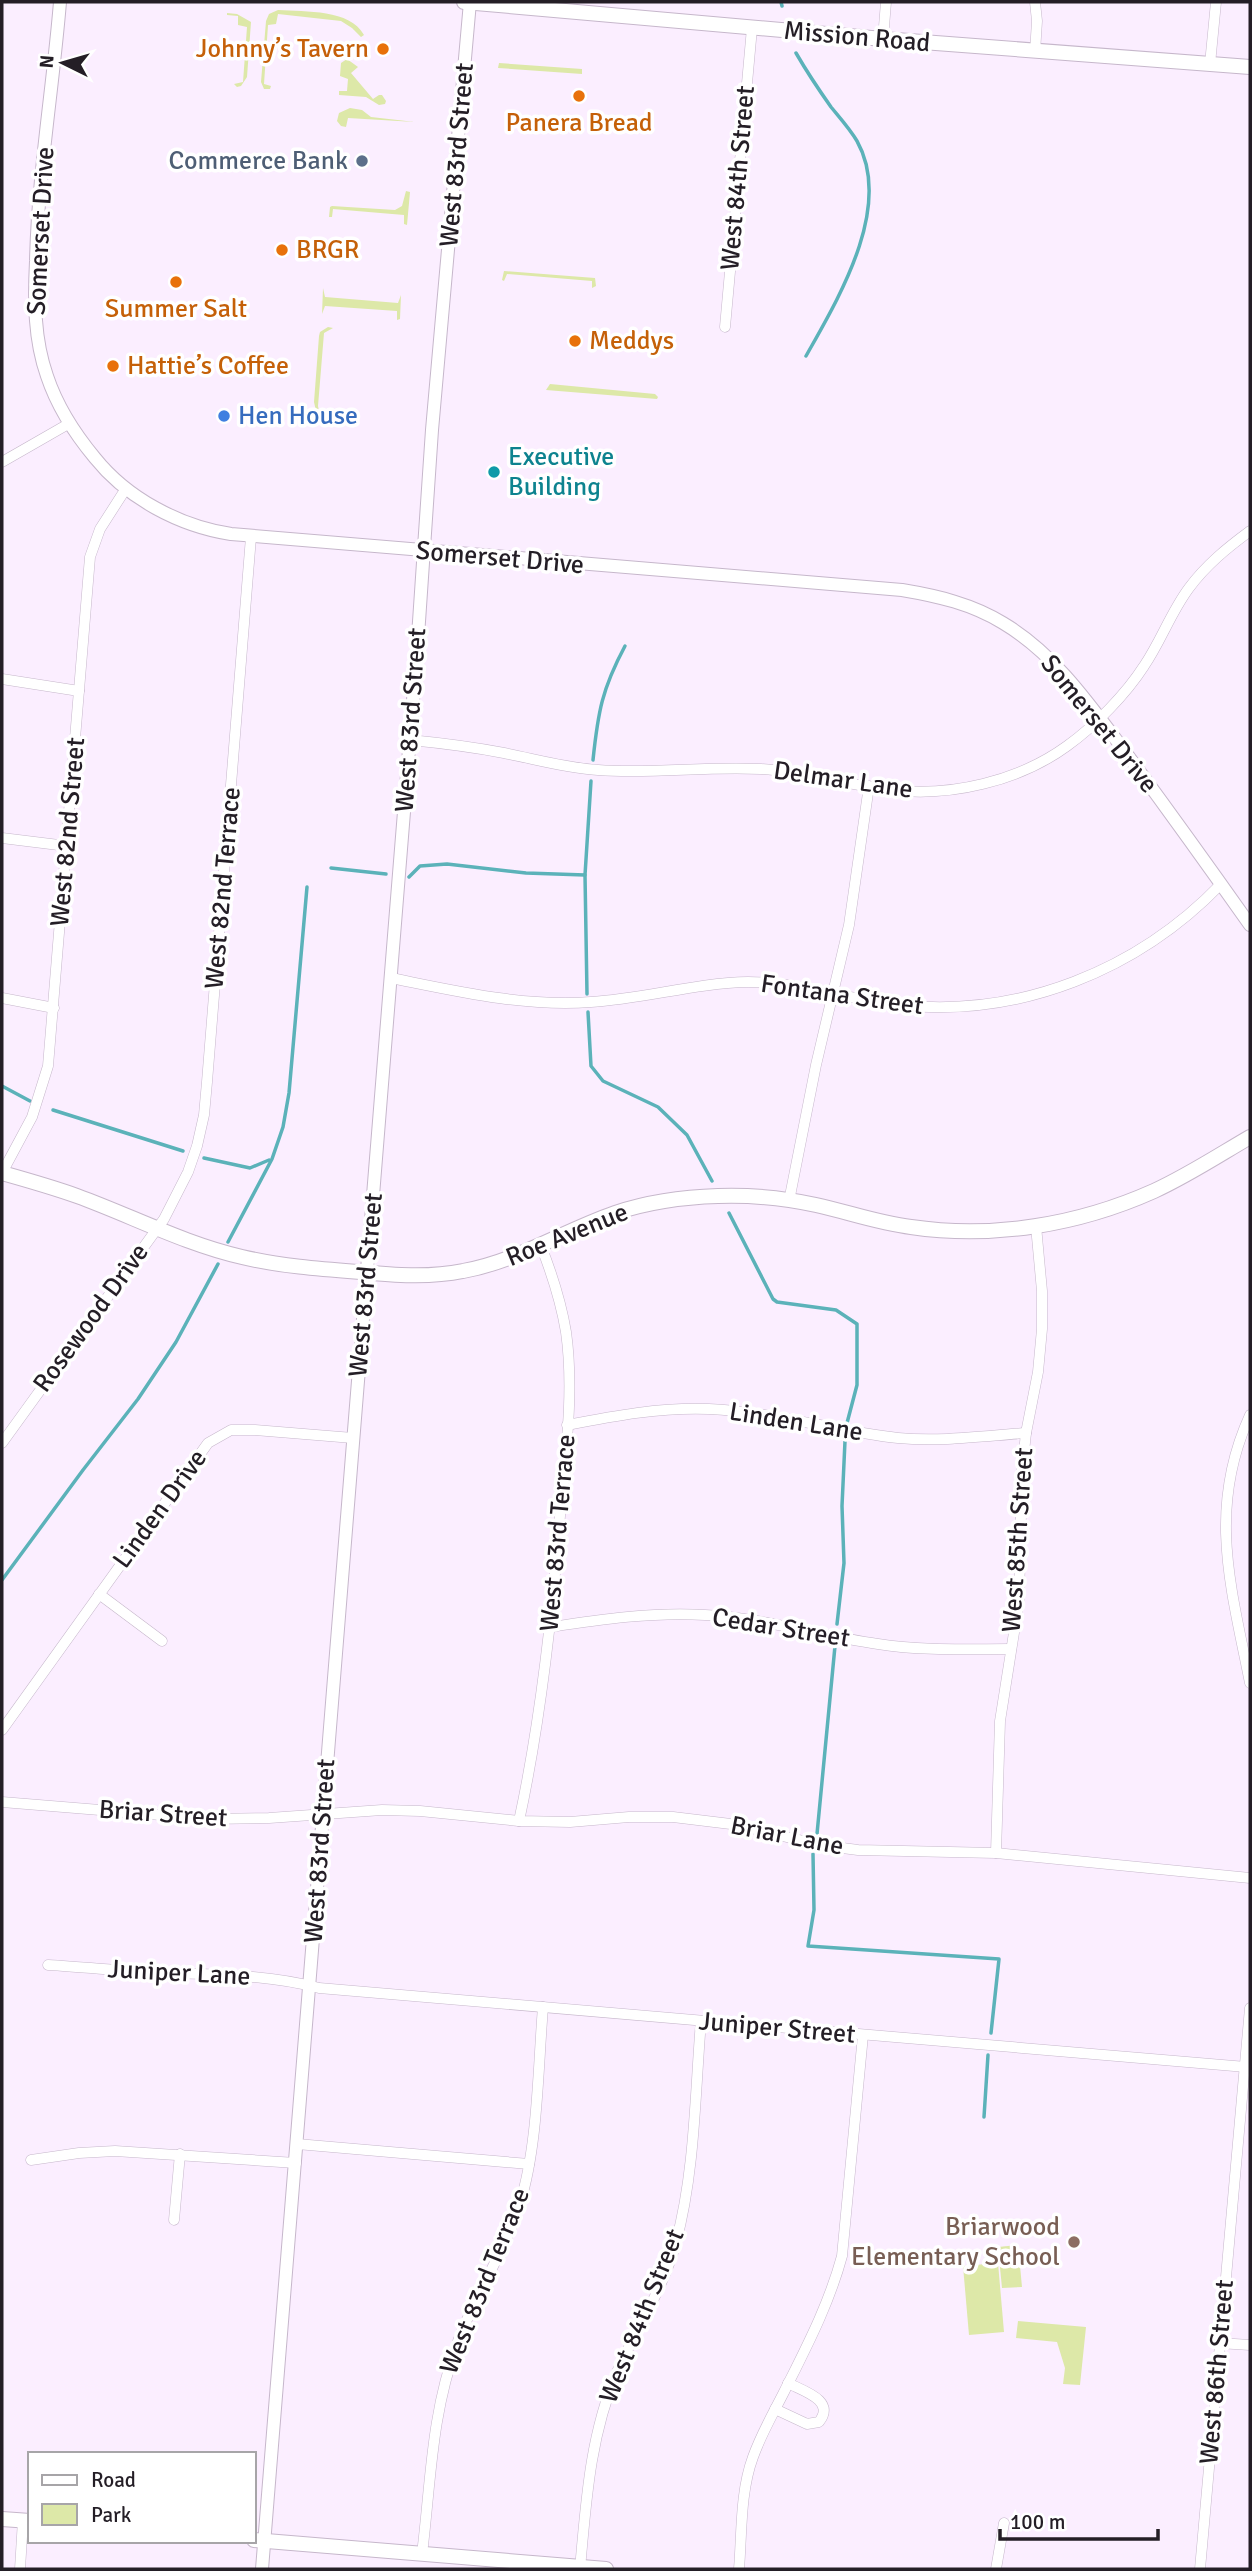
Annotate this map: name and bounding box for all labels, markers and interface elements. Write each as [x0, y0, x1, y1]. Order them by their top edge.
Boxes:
street label: Mission Road [782, 15, 932, 59]
north arrow [28, 28, 98, 98]
place label: Johnny’s Tavern [196, 33, 369, 65]
marker: Johnny’s Tavern [375, 41, 391, 57]
text: N [35, 54, 60, 69]
street label: West 83rd Street [433, 61, 481, 249]
street label: West 84th Street [714, 84, 762, 272]
marker: Panera Bread [571, 88, 587, 104]
place label: Panera Bread [505, 107, 653, 139]
place label: Commerce Bank [168, 145, 348, 177]
street label: Somerset Drive [21, 146, 61, 316]
marker: Commerce Bank [354, 153, 370, 169]
place label: BRGR [296, 234, 359, 266]
marker: BRGR [274, 242, 290, 258]
marker: Summer Salt [168, 274, 184, 290]
place label: Summer Salt [105, 293, 247, 325]
place label: Meddys [589, 325, 674, 357]
marker: Meddys [567, 333, 583, 349]
place label: Hattie’s Coffee [127, 350, 289, 382]
marker: Hattie’s Coffee [105, 358, 121, 374]
place label: Hen House [238, 400, 358, 432]
marker: Hen House [216, 408, 232, 424]
place label: Executive Building [508, 441, 614, 503]
marker: Executive Building [486, 464, 502, 480]
street label: Somerset Drive [415, 535, 585, 581]
street label: West 83rd Street [389, 627, 433, 813]
street label: Somerset Drive [1034, 648, 1164, 800]
street label: West 82nd Street [44, 736, 92, 928]
street label: Delmar Lane [771, 754, 915, 806]
street label: West 82nd Terrace [198, 786, 248, 990]
street label: Fontana Street [759, 968, 925, 1022]
street label: West 83rd Street [342, 1191, 390, 1379]
street label: Roe Avenue [501, 1196, 633, 1274]
street label: Rosewood Drive [26, 1237, 156, 1399]
street label: Linden Lane [727, 1396, 865, 1448]
street label: West 83rd Terrace [533, 1433, 583, 1633]
street label: Linden Drive [106, 1443, 214, 1575]
street label: West 85th Street [996, 1447, 1040, 1633]
street label: Cedar Street [710, 1601, 852, 1655]
street label: West 83rd Street [298, 1758, 342, 1944]
street label: Briar Street [98, 1794, 228, 1834]
street label: Briar Lane [728, 1809, 846, 1863]
street label: Juniper Lane [107, 1953, 251, 1993]
street label: Juniper Street [697, 2005, 857, 2051]
street label: West 83rd Terrace [433, 2183, 537, 2379]
place label: Briarwood Elementary School [851, 2211, 1060, 2273]
street label: West 84th Street [592, 2224, 692, 2408]
marker: Briarwood Elementary School [1066, 2234, 1082, 2250]
street label: West 86th Street [1193, 2278, 1241, 2466]
legend [28, 2452, 256, 2543]
text: Road [91, 2467, 136, 2493]
scale bar [1000, 2498, 1158, 2542]
text: Park [91, 2502, 132, 2528]
text: 100 m [1010, 2509, 1065, 2535]

